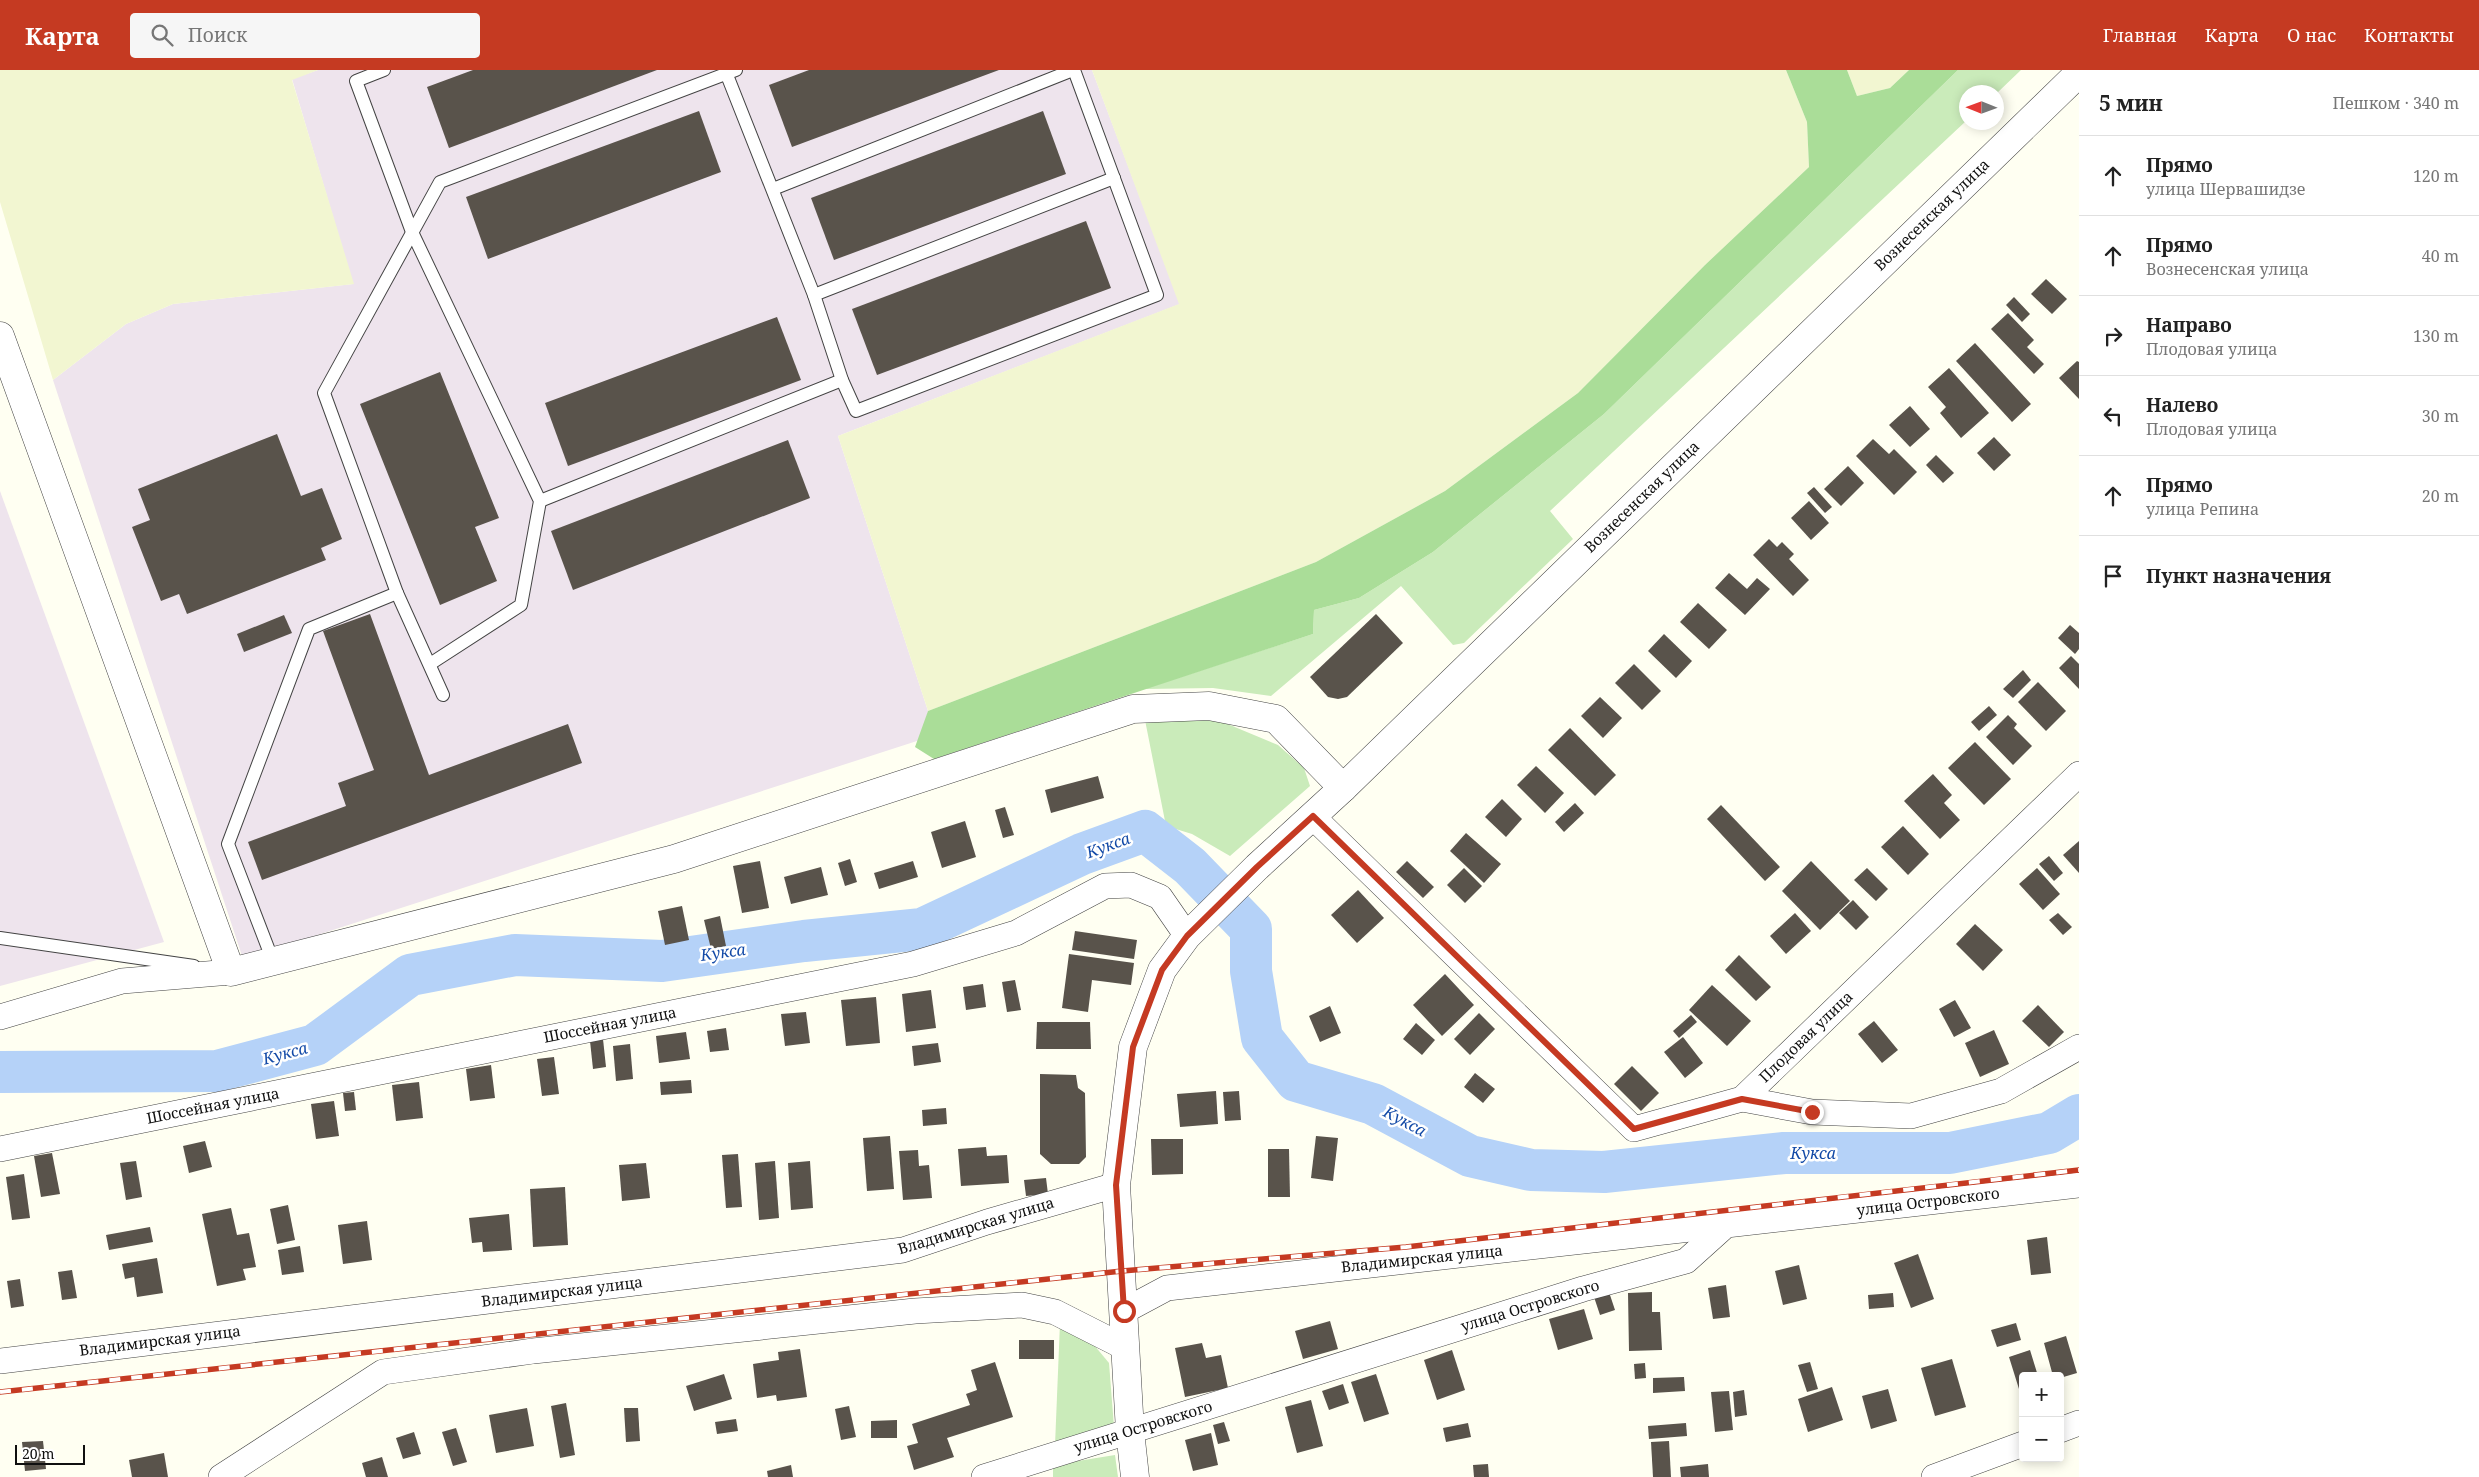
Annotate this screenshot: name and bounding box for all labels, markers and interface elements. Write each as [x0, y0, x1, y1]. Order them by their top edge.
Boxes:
search box [130, 13, 480, 58]
text: Карта [25, 19, 100, 52]
icon: search [148, 21, 176, 49]
text: Поиск [188, 22, 247, 48]
text: Главная [2103, 23, 2177, 47]
text: Карта [2205, 23, 2259, 47]
text: О нас [2287, 23, 2336, 47]
text: Контакты [2364, 23, 2454, 47]
north arrow [1959, 85, 2004, 130]
text: 5 мин [2099, 89, 2163, 117]
text: Пешком · 340 m [2332, 92, 2459, 114]
text: Прямо [2146, 152, 2213, 178]
street label: Вознесенская улица [1869, 154, 1993, 275]
icon: ahead [2099, 162, 2127, 190]
text: 120 m [2413, 165, 2459, 187]
text: улица Шервашидзе [2146, 178, 2305, 200]
text: Прямо [2146, 232, 2213, 258]
icon: ahead [2099, 242, 2127, 270]
text: 40 m [2422, 245, 2459, 267]
text: Вознесенская улица [2146, 258, 2309, 280]
text: Направо [2146, 312, 2232, 338]
icon: right [2099, 322, 2127, 350]
text: 130 m [2413, 325, 2459, 347]
text: Плодовая улица [2146, 338, 2277, 360]
text: Налево [2146, 392, 2218, 418]
icon: left [2099, 402, 2127, 430]
text: 30 m [2422, 405, 2459, 427]
text: Плодовая улица [2146, 418, 2277, 440]
street label: Вознесенская улица [1579, 436, 1703, 557]
text: Прямо [2146, 472, 2213, 498]
icon: ahead [2099, 482, 2127, 510]
text: 20 m [2422, 485, 2459, 507]
text: улица Репина [2146, 498, 2259, 520]
icon: arrive [2099, 562, 2127, 590]
text: Пункт назначения [2146, 563, 2331, 589]
water label: Кукса [1082, 827, 1133, 863]
water label: Кукса [698, 938, 747, 966]
street label: Плодовая улица [1754, 986, 1857, 1086]
street label: Шоссейная улица [542, 1001, 678, 1047]
water label: Кукса [259, 1036, 310, 1070]
street label: Шоссейная улица [145, 1082, 281, 1128]
water label: Кукса [1379, 1100, 1430, 1141]
route end [1801, 1101, 1824, 1124]
water label: Кукса [1789, 1142, 1836, 1164]
street label: улица Островского [1855, 1182, 2001, 1220]
street label: Владимирская улица [895, 1192, 1056, 1258]
street label: Владимирская улица [1340, 1240, 1504, 1276]
street label: Владимирская улица [480, 1271, 644, 1311]
street label: улица Островского [1458, 1274, 1601, 1336]
route start [1113, 1300, 1136, 1323]
street label: Владимирская улица [78, 1320, 242, 1360]
map controls [2019, 1372, 2064, 1462]
button: + [2019, 1372, 2064, 1417]
street label: улица Островского [1071, 1395, 1214, 1457]
button: − [2019, 1417, 2064, 1462]
scale bar [15, 1442, 85, 1465]
text: 20 m [22, 1444, 55, 1463]

